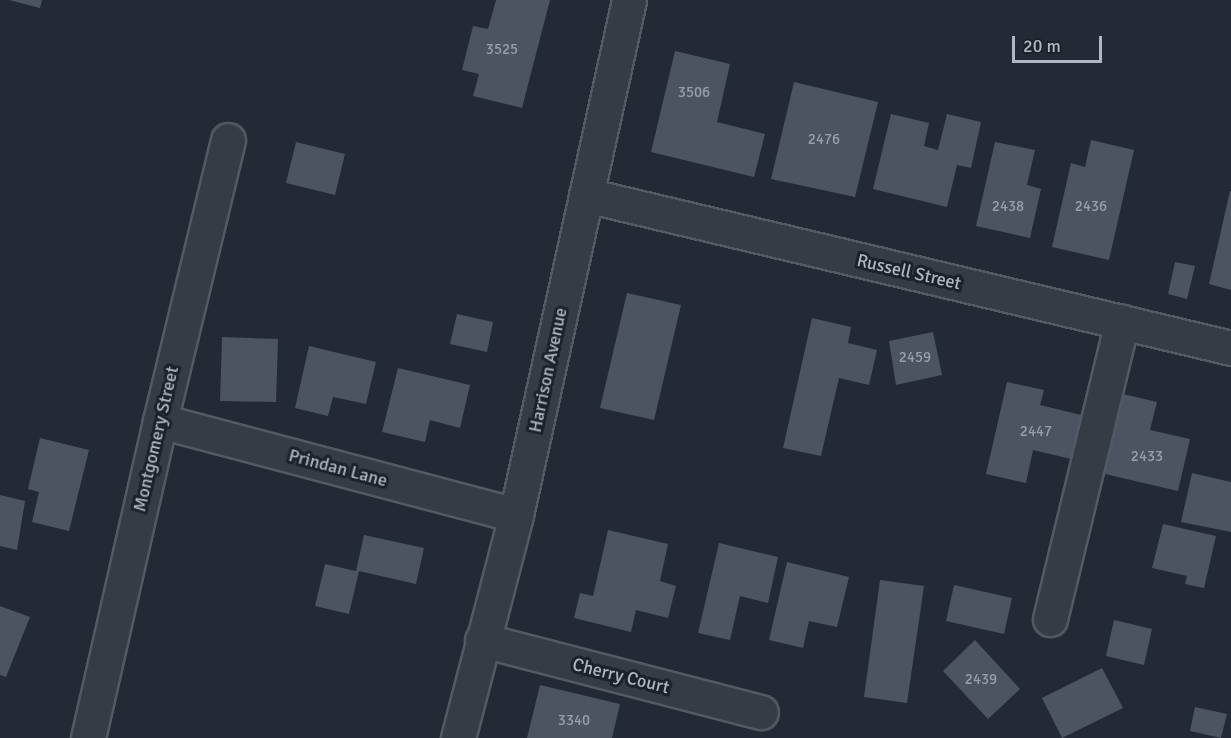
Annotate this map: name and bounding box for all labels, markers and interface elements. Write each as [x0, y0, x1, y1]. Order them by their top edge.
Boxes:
scale bar [1015, 24, 1105, 62]
text: 20 m [1023, 35, 1061, 57]
house number: 3525 [486, 41, 518, 59]
house number: 3506 [678, 84, 710, 102]
house number: 2476 [808, 131, 840, 149]
house number: 2438 [992, 198, 1024, 216]
house number: 2436 [1075, 198, 1107, 216]
street label: Russell Street [855, 250, 963, 294]
street label: Harrison Avenue [524, 306, 572, 434]
house number: 2459 [899, 349, 931, 367]
street label: Montgomery Street [129, 364, 183, 514]
house number: 2447 [1020, 423, 1052, 441]
street label: Prindan Lane [286, 444, 390, 492]
house number: 2433 [1131, 448, 1163, 466]
street label: Cherry Court [570, 654, 672, 698]
house number: 2439 [965, 671, 997, 689]
house number: 3340 [558, 712, 590, 730]

